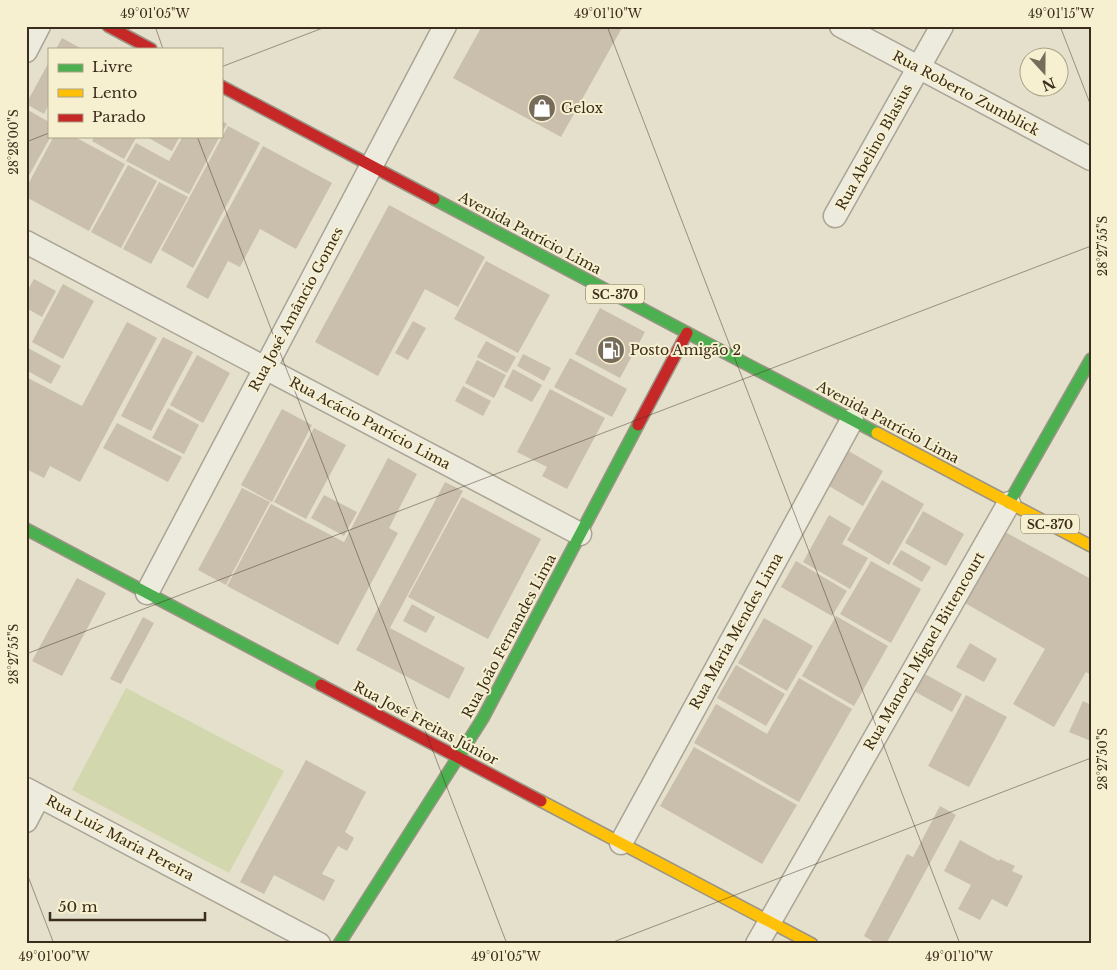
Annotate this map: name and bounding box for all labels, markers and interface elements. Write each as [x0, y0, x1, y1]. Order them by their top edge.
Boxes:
text: 49°01'05"W [120, 6, 191, 21]
text: 49°01'10"W [574, 6, 643, 21]
text: 49°01'15"W [1028, 6, 1095, 21]
street label: Rua Roberto Zumblick [889, 47, 1043, 140]
legend [48, 48, 222, 138]
north arrow [1020, 48, 1070, 98]
text: Livre [92, 57, 133, 76]
text: N [1039, 73, 1058, 95]
street label: Rua Abelino Blasius [832, 81, 916, 213]
text: Lento [92, 83, 138, 102]
shop icon: Gelox [527, 93, 557, 123]
place label: Gelox [561, 99, 604, 117]
text: Parado [92, 107, 146, 126]
text: 28°28'00"S [6, 109, 21, 175]
street label: Avenida Patrício Lima [455, 187, 605, 278]
text: 28°27'55"S [1095, 216, 1110, 276]
street label: Rua José Amâncio Gomes [245, 224, 347, 394]
road number: SC-370 [586, 284, 644, 304]
fuel station icon: Posto Amigão 2 [596, 335, 626, 365]
place label: Posto Amigão 2 [630, 341, 741, 359]
street label: Rua Acácio Patrício Lima [286, 373, 454, 473]
street label: Avenida Patrício Lima [813, 376, 963, 467]
road number: SC-370 [1021, 514, 1079, 534]
street label: Rua Manoel Miguel Bittencourt [860, 548, 989, 754]
street label: Rua Maria Mendes Lima [685, 549, 787, 712]
street label: Rua João Fernandes Lima [458, 551, 560, 721]
text: 28°27'55"S [6, 624, 21, 684]
street label: Rua José Freitas Júnior [350, 677, 502, 769]
text: 28°27'50"S [1095, 728, 1110, 790]
street label: Rua Luiz Maria Pereira [43, 791, 197, 885]
scale bar [50, 890, 205, 922]
text: 50 m [58, 897, 98, 916]
text: 49°01'00"W [18, 949, 90, 964]
text: 49°01'05"W [471, 949, 542, 964]
text: 49°01'10"W [925, 949, 994, 964]

